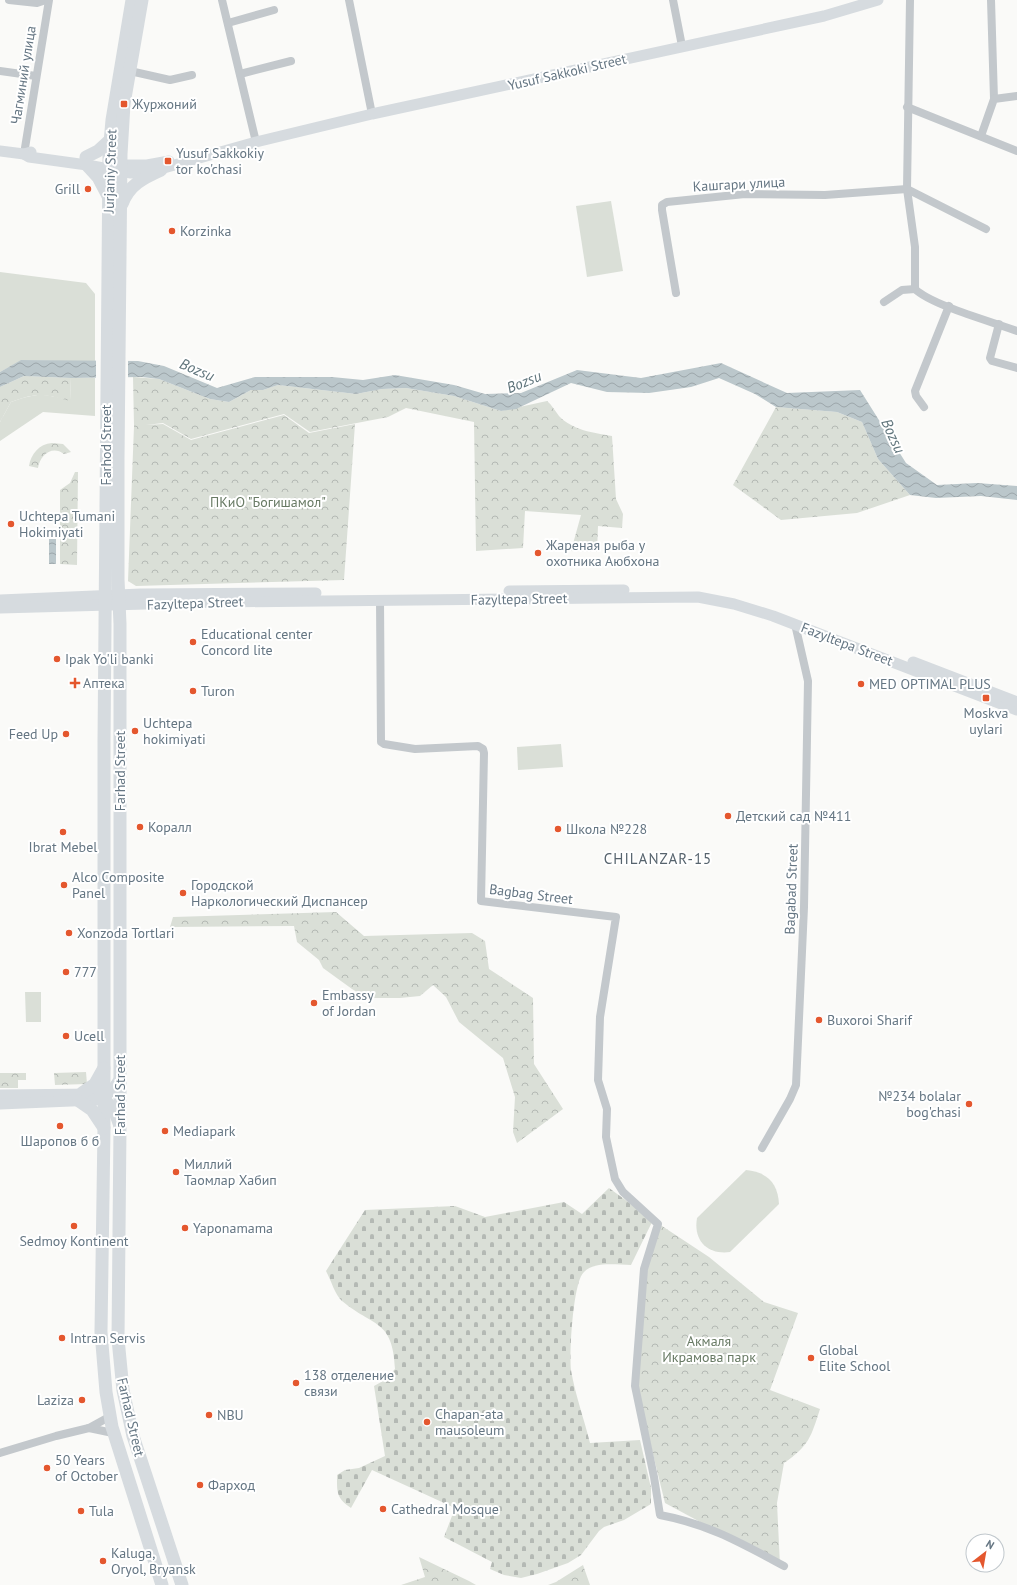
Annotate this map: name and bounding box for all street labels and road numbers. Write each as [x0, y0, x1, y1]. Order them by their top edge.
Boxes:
street label: Чагминий улица [6, 24, 40, 126]
street label: Yusuf Sakkoki Street [506, 50, 628, 94]
street label: Jurjaniy Street [100, 128, 120, 214]
street label: Кашгари улица [692, 173, 786, 195]
street label: Farhod Street [97, 404, 115, 486]
street label: Fazyltepa Street [471, 589, 568, 609]
street label: Fazyltepa Street [146, 592, 244, 614]
street label: Fazyltepa Street [799, 618, 896, 670]
street label: Farhad Street [111, 730, 129, 811]
street label: Bagabad Street [780, 843, 802, 935]
street label: Bagbag Street [488, 880, 574, 908]
street label: Farhad Street [111, 1054, 129, 1135]
street label: Farhad Street [113, 1376, 149, 1459]

